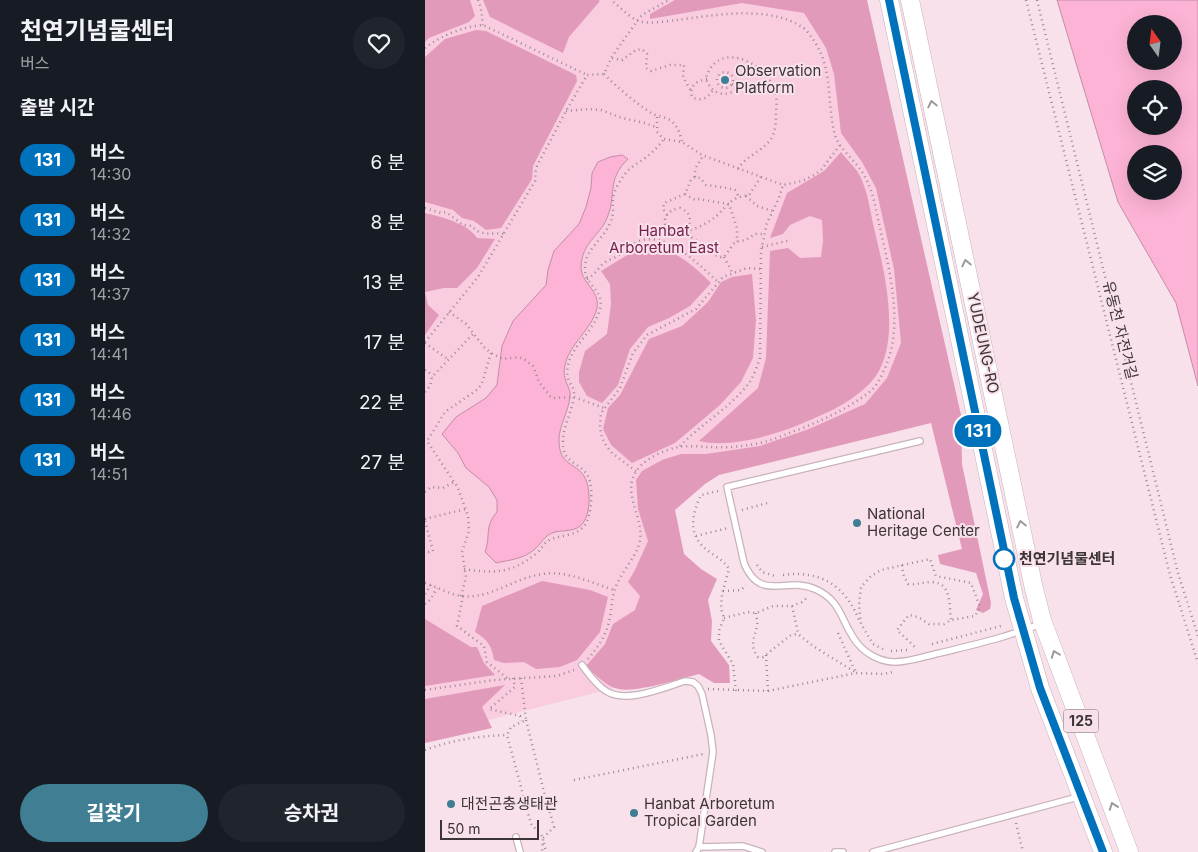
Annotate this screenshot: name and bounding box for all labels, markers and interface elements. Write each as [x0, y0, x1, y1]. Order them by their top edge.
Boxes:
north arrow [1127, 15, 1183, 70]
map controls [1127, 15, 1182, 200]
text: 천연기념물센터 [20, 16, 175, 45]
button: heart [353, 17, 405, 69]
text: 버스 [20, 53, 49, 73]
place label: Observation Platform [735, 61, 821, 97]
marker: Observation Platform [719, 74, 731, 86]
button: locate [1127, 80, 1182, 135]
text: 출발 시간 [20, 96, 94, 119]
one-way arrow [927, 99, 938, 108]
text: 버스 [90, 141, 125, 164]
button: layers [1127, 145, 1182, 200]
text: 131 [34, 149, 61, 170]
text: 6 분 [370, 151, 405, 174]
text: 14:30 [90, 164, 131, 184]
text: 버스 [90, 201, 125, 224]
text: 131 [34, 209, 61, 230]
text: 8 분 [370, 211, 405, 234]
park label: Hanbat Arboretum East [609, 221, 719, 257]
text: 14:32 [90, 224, 131, 244]
one-way arrow [961, 258, 971, 267]
text: 버스 [90, 261, 125, 284]
text: 131 [34, 269, 61, 290]
text: 13 분 [363, 271, 405, 294]
street label: 유동천 자전거길 [1099, 279, 1142, 381]
text: 14:37 [90, 284, 130, 304]
street label: YUDEUNG-RO [964, 291, 1003, 395]
text: 버스 [90, 321, 125, 344]
text: 131 [34, 329, 61, 350]
text: 17 분 [364, 331, 405, 354]
text: 14:41 [90, 344, 128, 364]
text: 버스 [90, 381, 125, 404]
text: 131 [34, 389, 61, 410]
text: 22 분 [359, 391, 405, 414]
text: 14:46 [90, 404, 132, 424]
line badge: 131 [949, 415, 1007, 447]
text: 131 [964, 420, 992, 441]
text: 버스 [90, 441, 125, 464]
text: 131 [34, 449, 61, 470]
text: 27 분 [360, 451, 405, 474]
text: 14:51 [90, 464, 128, 484]
place label: National Heritage Center [867, 504, 980, 540]
marker: National Heritage Center [851, 517, 863, 529]
one-way arrow [1016, 520, 1027, 529]
marker: 천연기념물센터 [993, 548, 1015, 570]
place label: 천연기념물센터 [1019, 549, 1116, 568]
one-way arrow [1051, 650, 1061, 659]
road number: 125 [1063, 709, 1099, 732]
button: 길찾기 [20, 784, 208, 842]
button: 승차권 [218, 784, 405, 842]
place label: 대전곤충생태관 [461, 794, 558, 813]
place label: Hanbat Arboretum Tropical Garden [644, 794, 775, 830]
marker: 대전곤충생태관 [445, 798, 457, 810]
one-way arrow [1108, 803, 1118, 811]
marker: Hanbat Arboretum Tropical Garden [628, 807, 640, 819]
scale bar [440, 817, 539, 840]
text: 50 m [447, 820, 481, 837]

